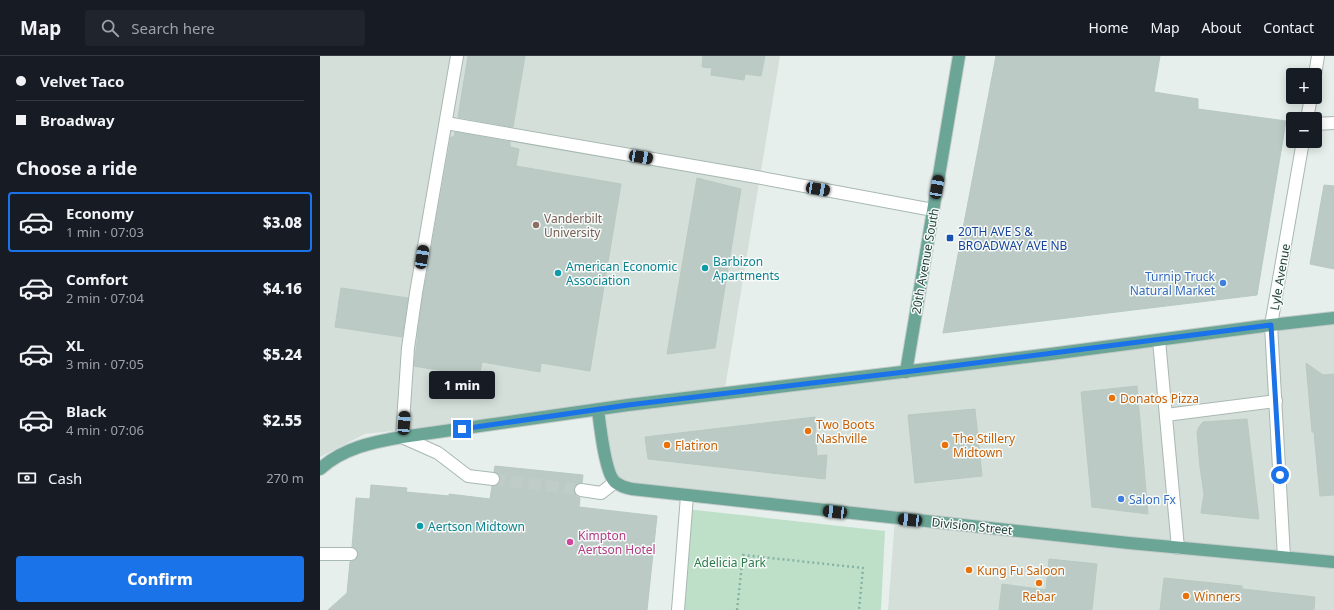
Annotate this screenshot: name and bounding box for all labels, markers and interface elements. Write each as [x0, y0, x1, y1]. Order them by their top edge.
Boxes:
search box [85, 10, 365, 46]
text: Map [20, 15, 61, 41]
icon: search [99, 17, 121, 39]
text: Search here [131, 18, 215, 38]
text: Home [1089, 18, 1128, 37]
text: Map [1150, 18, 1180, 37]
text: About [1202, 18, 1241, 37]
text: Contact [1263, 18, 1314, 37]
map controls [1286, 68, 1322, 148]
button: + [1286, 68, 1322, 104]
text: Velvet Taco [40, 71, 124, 91]
text: Broadway [40, 110, 115, 130]
button: − [1286, 112, 1322, 148]
car [628, 149, 654, 165]
text: Choose a ride [16, 156, 137, 180]
car [929, 174, 945, 200]
car [805, 181, 831, 197]
text: Economy [66, 203, 134, 223]
icon: car [18, 204, 54, 240]
street label: 20th Avenue South [907, 207, 943, 315]
place label: Vanderbilt University [544, 210, 603, 241]
text: $3.08 [263, 212, 302, 232]
marker: Vanderbilt University [531, 220, 541, 230]
text: 1 min · 07:03 [66, 223, 144, 241]
place label: 20TH AVE S & BROADWAY AVE NB [958, 223, 1068, 254]
marker: 20TH AVE S & BROADWAY AVE NB [945, 233, 955, 243]
street label: Lyle Avenue [1266, 242, 1294, 312]
car [414, 244, 430, 270]
place label: Barbizon Apartments [713, 253, 780, 284]
place label: American Economic Association [566, 258, 677, 289]
marker: Barbizon Apartments [700, 263, 710, 273]
marker: American Economic Association [553, 268, 563, 278]
place label: Turnip Truck Natural Market [1130, 268, 1216, 299]
text: Comfort [66, 269, 128, 289]
icon: car [18, 270, 54, 306]
text: $4.16 [263, 278, 302, 298]
marker: Turnip Truck Natural Market [1218, 278, 1228, 288]
text: 2 min · 07:04 [66, 289, 144, 307]
text: XL [66, 335, 84, 355]
icon: car [18, 336, 54, 372]
text: $5.24 [263, 344, 302, 364]
text: 3 min · 07:05 [66, 355, 144, 373]
callout: 1 min [429, 371, 495, 399]
text: 1 min [444, 376, 480, 394]
place label: Donatos Pizza [1120, 390, 1199, 407]
marker: Donatos Pizza [1107, 393, 1117, 403]
text: Black [66, 401, 106, 421]
icon: car [18, 402, 54, 438]
text: $2.55 [263, 410, 302, 430]
car [397, 411, 411, 435]
place label: Two Boots Nashville [816, 416, 875, 447]
route end [453, 420, 471, 438]
text: 4 min · 07:06 [66, 421, 144, 439]
marker: Two Boots Nashville [803, 426, 813, 436]
place label: The Stillery Midtown [953, 430, 1016, 461]
place label: Flatiron [675, 437, 718, 454]
marker: Flatiron [662, 440, 672, 450]
marker: The Stillery Midtown [940, 440, 950, 450]
route start [1271, 466, 1289, 484]
icon: cash [16, 467, 38, 489]
text: Cash [48, 468, 82, 488]
text: 270 m [266, 469, 304, 487]
place label: Salon Fx [1129, 491, 1176, 508]
marker: Salon Fx [1116, 494, 1126, 504]
car [822, 505, 848, 519]
car [897, 513, 923, 527]
street label: Division Street [931, 513, 1014, 539]
place label: Aertson Midtown [428, 518, 525, 535]
marker: Aertson Midtown [415, 521, 425, 531]
place label: Kimpton Aertson Hotel [578, 527, 656, 558]
marker: Kimpton Aertson Hotel [565, 537, 575, 547]
park label: Adelicia Park [694, 554, 767, 571]
button: Confirm [16, 556, 304, 602]
place label: Kung Fu Saloon [977, 562, 1065, 579]
marker: Kung Fu Saloon [964, 565, 974, 575]
marker: Rebar [1034, 578, 1044, 588]
place label: Rebar [1022, 588, 1056, 605]
place label: Winners [1194, 588, 1241, 605]
marker: Winners [1181, 591, 1191, 601]

